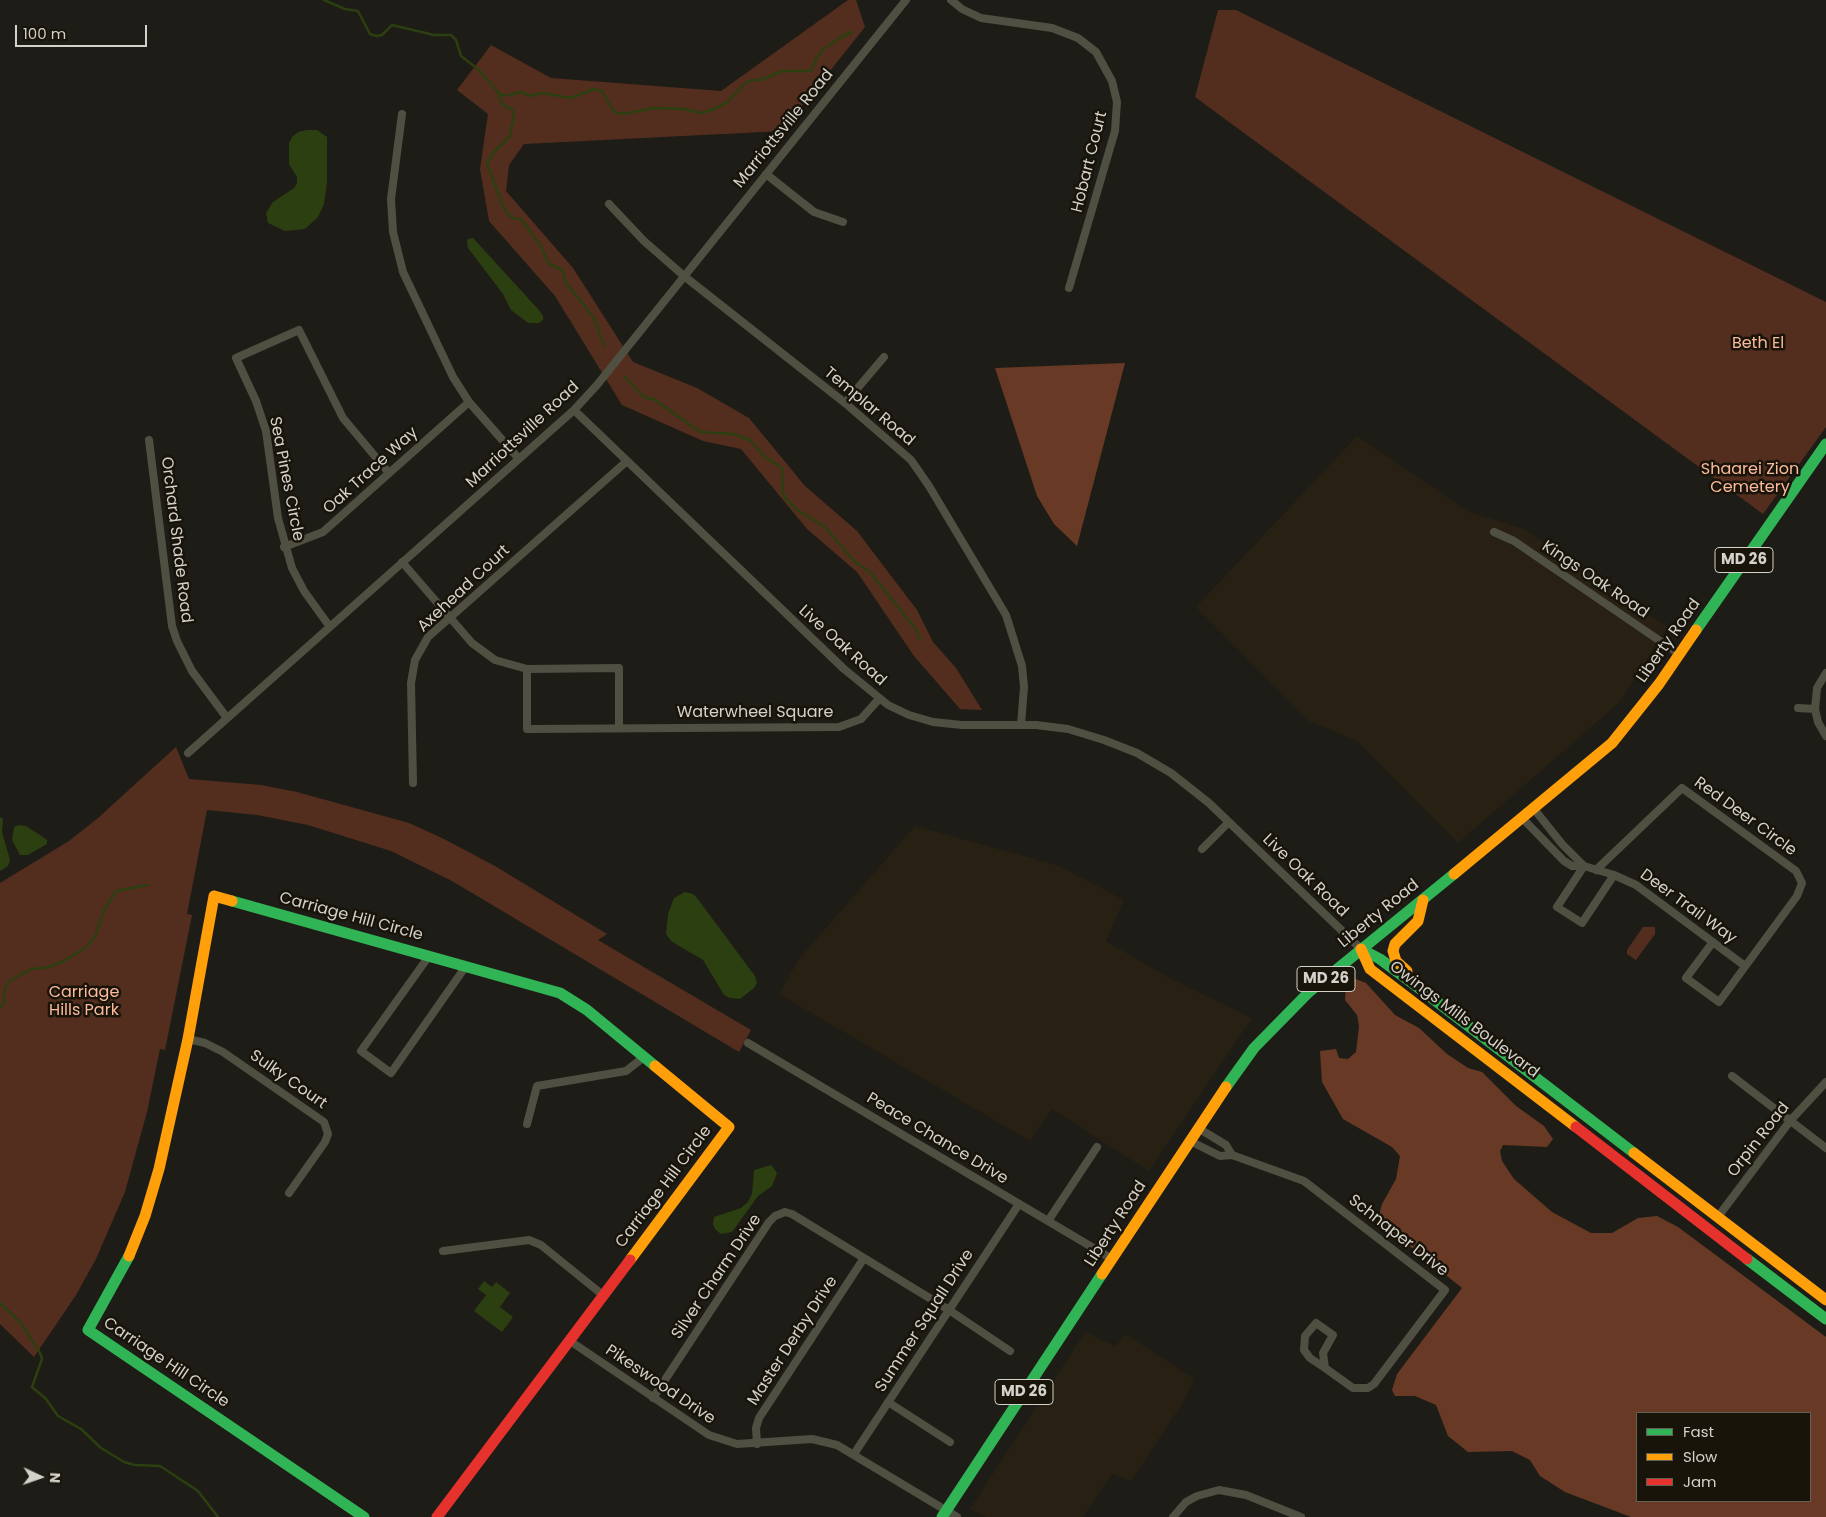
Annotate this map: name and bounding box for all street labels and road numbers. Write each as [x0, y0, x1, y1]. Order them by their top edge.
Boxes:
street label: Marriottsville Road [730, 66, 838, 192]
street label: Hobart Court [1068, 109, 1112, 215]
street label: Templar Road [820, 364, 918, 450]
street label: Marriottsville Road [463, 378, 583, 492]
street label: Sea Pines Circle [265, 415, 307, 543]
street label: Oak Trace Way [320, 423, 422, 519]
street label: Orchard Shade Road [156, 456, 196, 624]
street label: Kings Oak Road [1538, 537, 1652, 623]
street label: Axehead Court [414, 541, 514, 637]
road number: MD 26 [1715, 548, 1773, 572]
street label: Liberty Road [1633, 595, 1705, 687]
street label: Live Oak Road [794, 602, 890, 690]
street label: Waterwheel Square [677, 703, 833, 723]
street label: Red Deer Circle [1690, 773, 1800, 861]
street label: Live Oak Road [1258, 830, 1352, 922]
street label: Deer Trail Way [1636, 866, 1740, 948]
street label: Liberty Road [1335, 876, 1423, 952]
street label: Carriage Hill Circle [277, 889, 425, 945]
street label: Owings Mills Boulevard [1385, 957, 1543, 1083]
road number: MD 26 [1297, 966, 1355, 992]
street label: Sulky Court [246, 1046, 330, 1114]
street label: Peace Chance Drive [863, 1089, 1011, 1189]
street label: Orpin Road [1724, 1099, 1794, 1181]
street label: Carriage Hill Circle [612, 1122, 716, 1252]
street label: Liberty Road [1081, 1178, 1151, 1270]
street label: Schnaper Drive [1344, 1191, 1452, 1281]
street label: Silver Charm Drive [668, 1211, 766, 1343]
street label: Summer Squall Drive [872, 1246, 978, 1396]
street label: Master Derby Drive [744, 1273, 842, 1409]
street label: Carriage Hill Circle [99, 1314, 233, 1412]
street label: Pikeswood Drive [601, 1341, 719, 1429]
road number: MD 26 [995, 1380, 1053, 1404]

